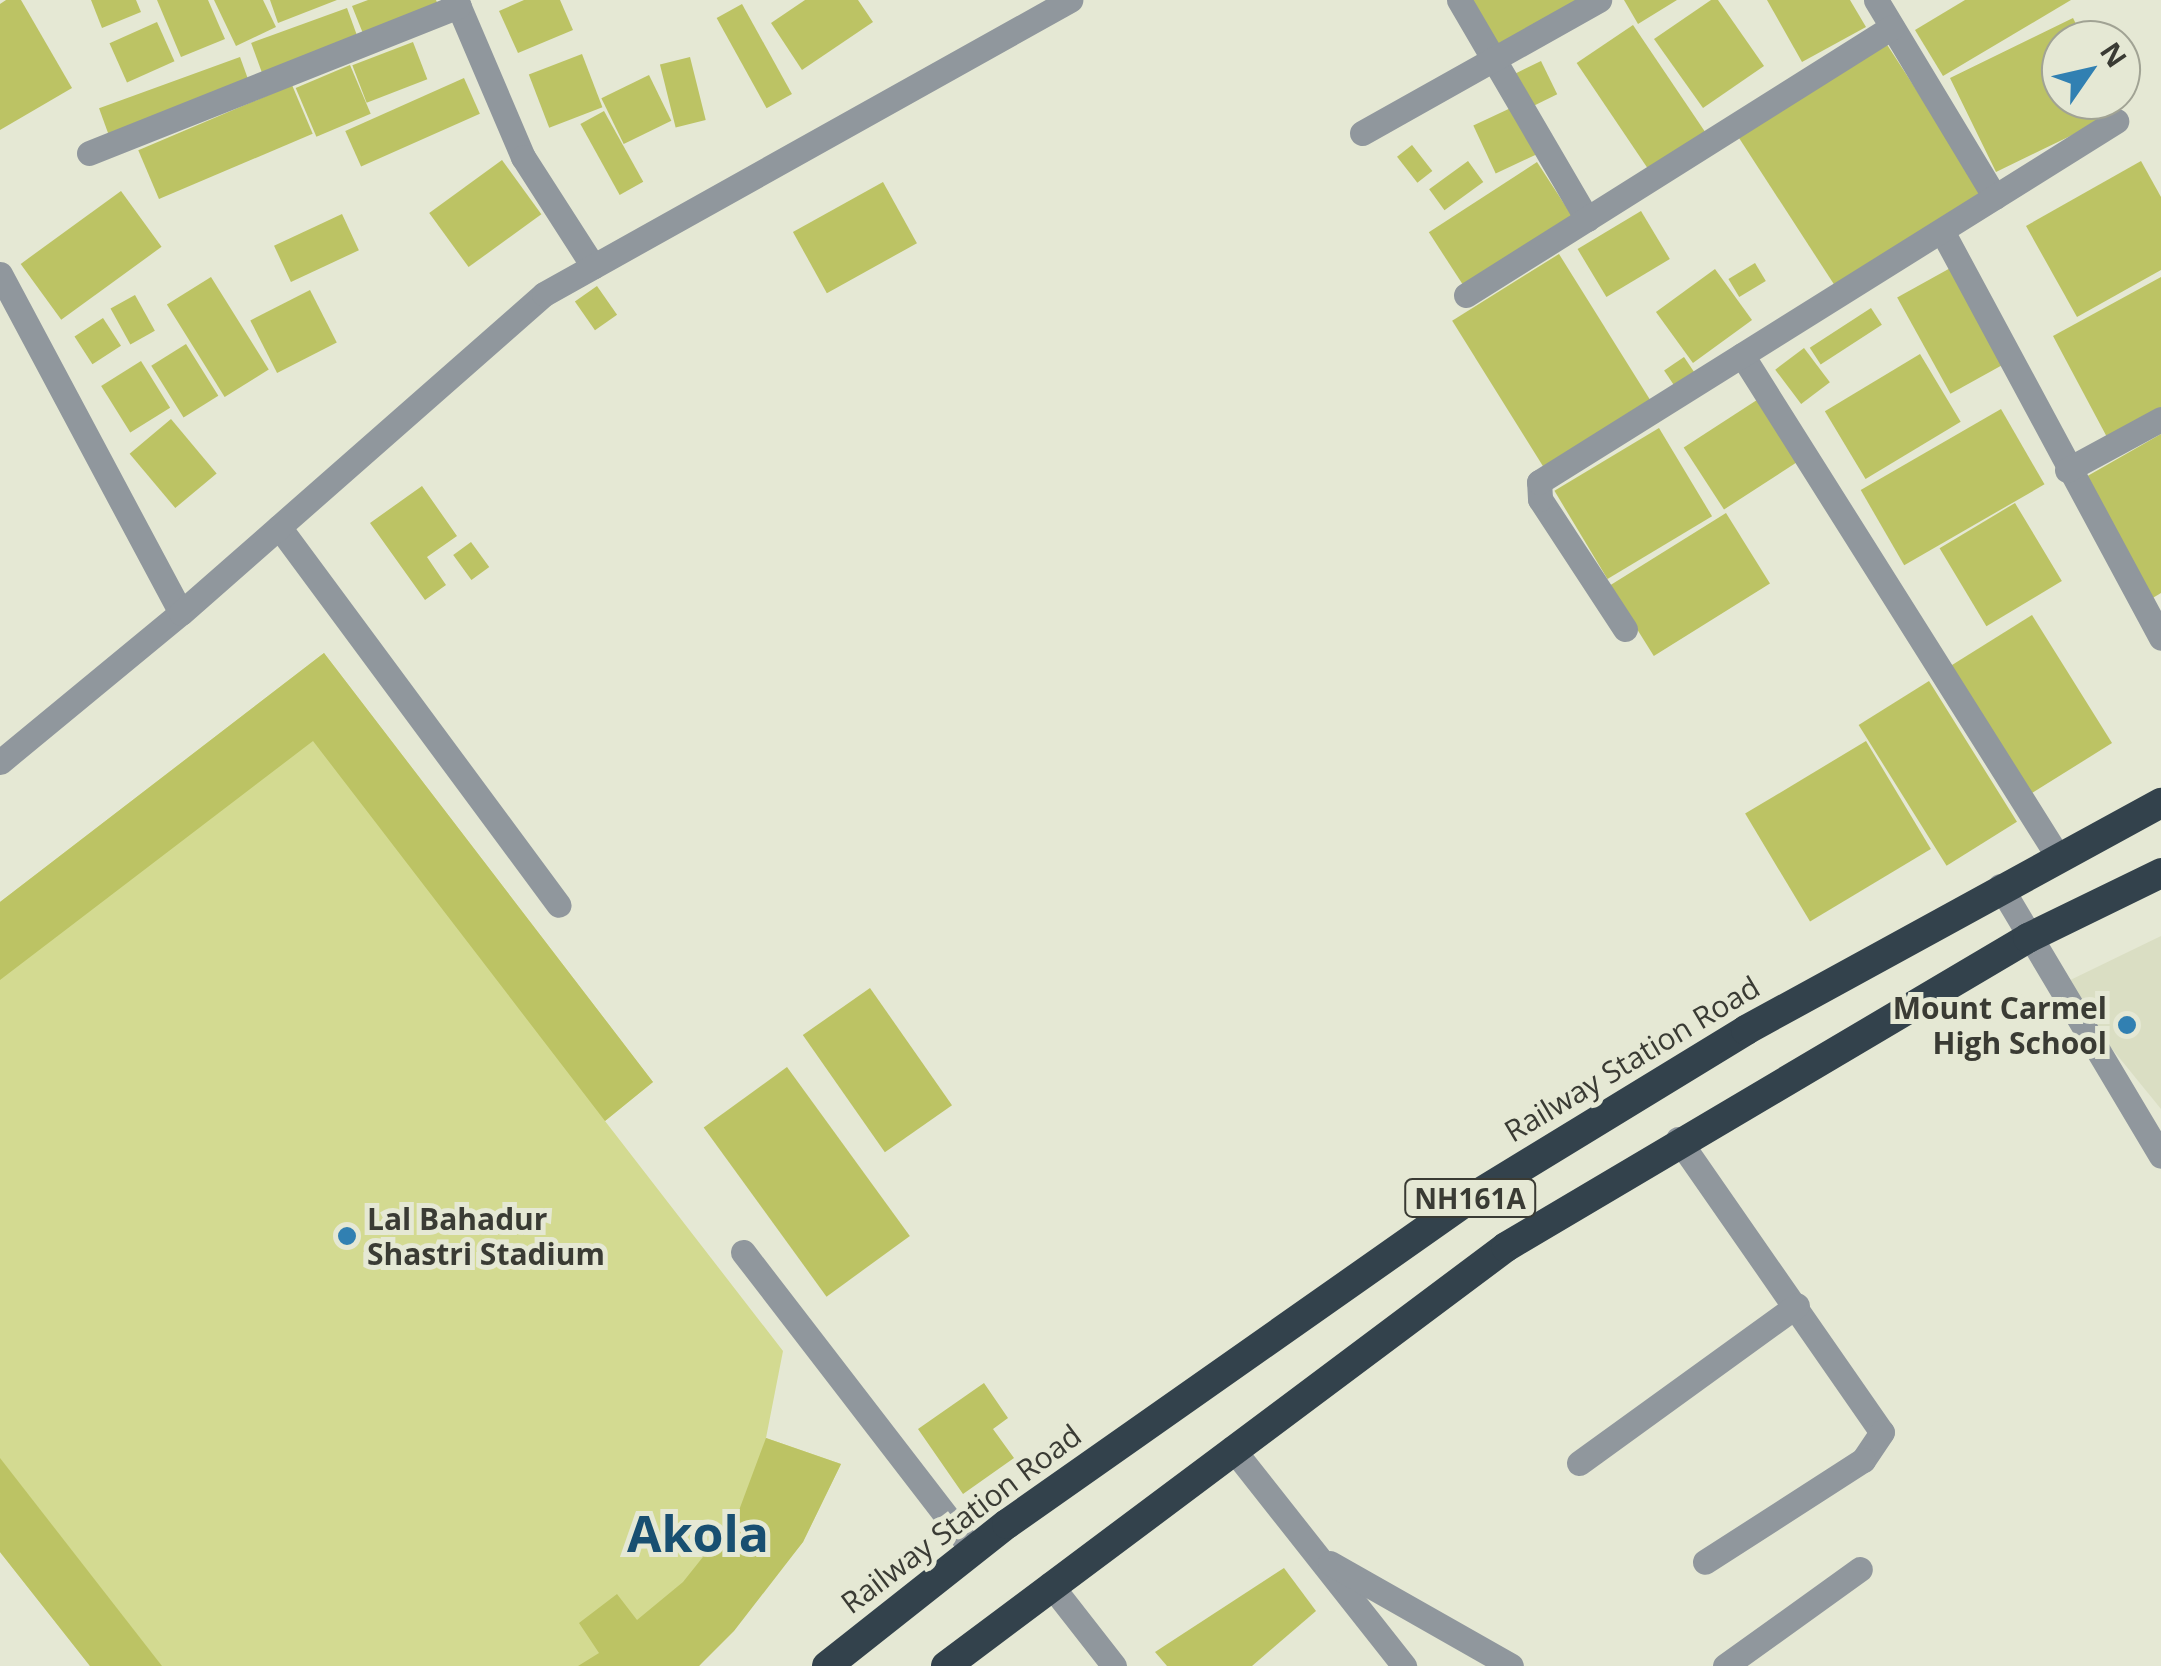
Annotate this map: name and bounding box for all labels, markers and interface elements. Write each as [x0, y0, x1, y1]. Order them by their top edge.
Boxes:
north arrow [2041, 20, 2141, 120]
text: N [2092, 34, 2136, 74]
street label: Railway Station Road [1498, 969, 1766, 1149]
place label: Mount Carmel High School [1893, 990, 2107, 1060]
marker: Mount Carmel High School [2116, 1014, 2138, 1036]
road number: NH161A [1402, 1175, 1538, 1221]
place label: Lal Bahadur Shastri Stadium [367, 1201, 605, 1272]
marker: Lal Bahadur Shastri Stadium [336, 1225, 358, 1247]
street label: Railway Station Road [834, 1417, 1088, 1621]
district label: Akola [627, 1504, 769, 1564]

